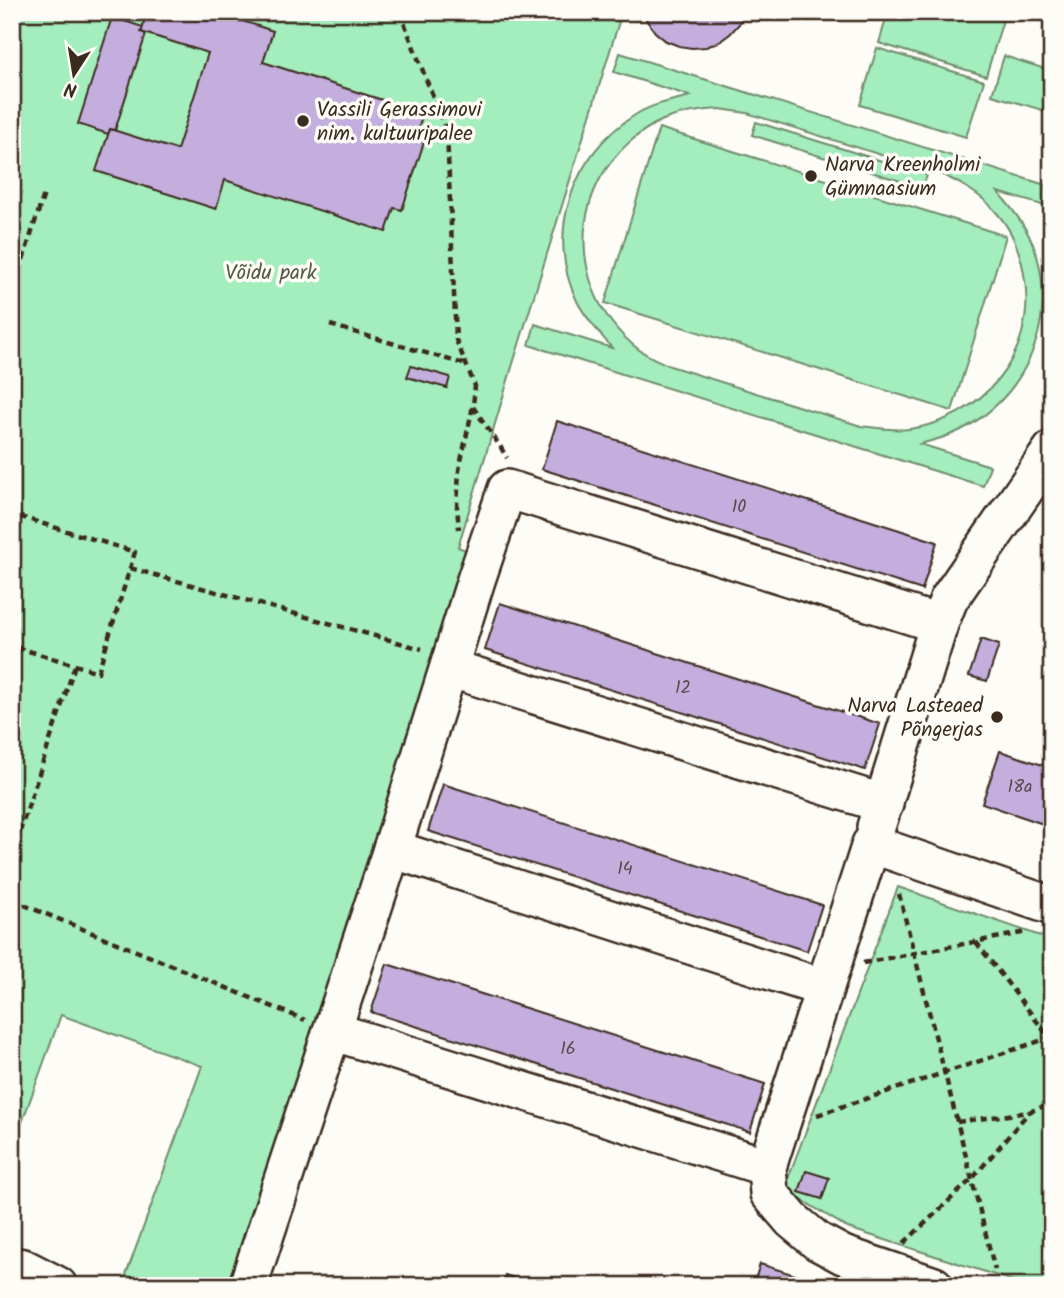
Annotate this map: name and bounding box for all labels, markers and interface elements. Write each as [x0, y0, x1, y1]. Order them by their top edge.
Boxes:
north arrow [38, 38, 108, 108]
text: N [62, 73, 80, 105]
place label: Vassili Gerassimovi nim. kultuuripalee [317, 94, 483, 151]
marker: Vassili Gerassimovi nim. kultuuripalee [295, 113, 311, 129]
place label: Narva Kreenholmi Gümnaasium [825, 149, 981, 206]
marker: Narva Kreenholmi Gümnaasium [803, 168, 819, 184]
park label: Võidu park [225, 257, 317, 290]
house number: 10 [732, 493, 746, 522]
house number: 12 [675, 674, 691, 703]
place label: Narva Lasteaed Põngerjas [847, 690, 984, 747]
marker: Narva Lasteaed Põngerjas [989, 709, 1005, 725]
house number: 18a [1008, 773, 1032, 802]
house number: 14 [617, 855, 633, 884]
house number: 16 [560, 1035, 576, 1064]

